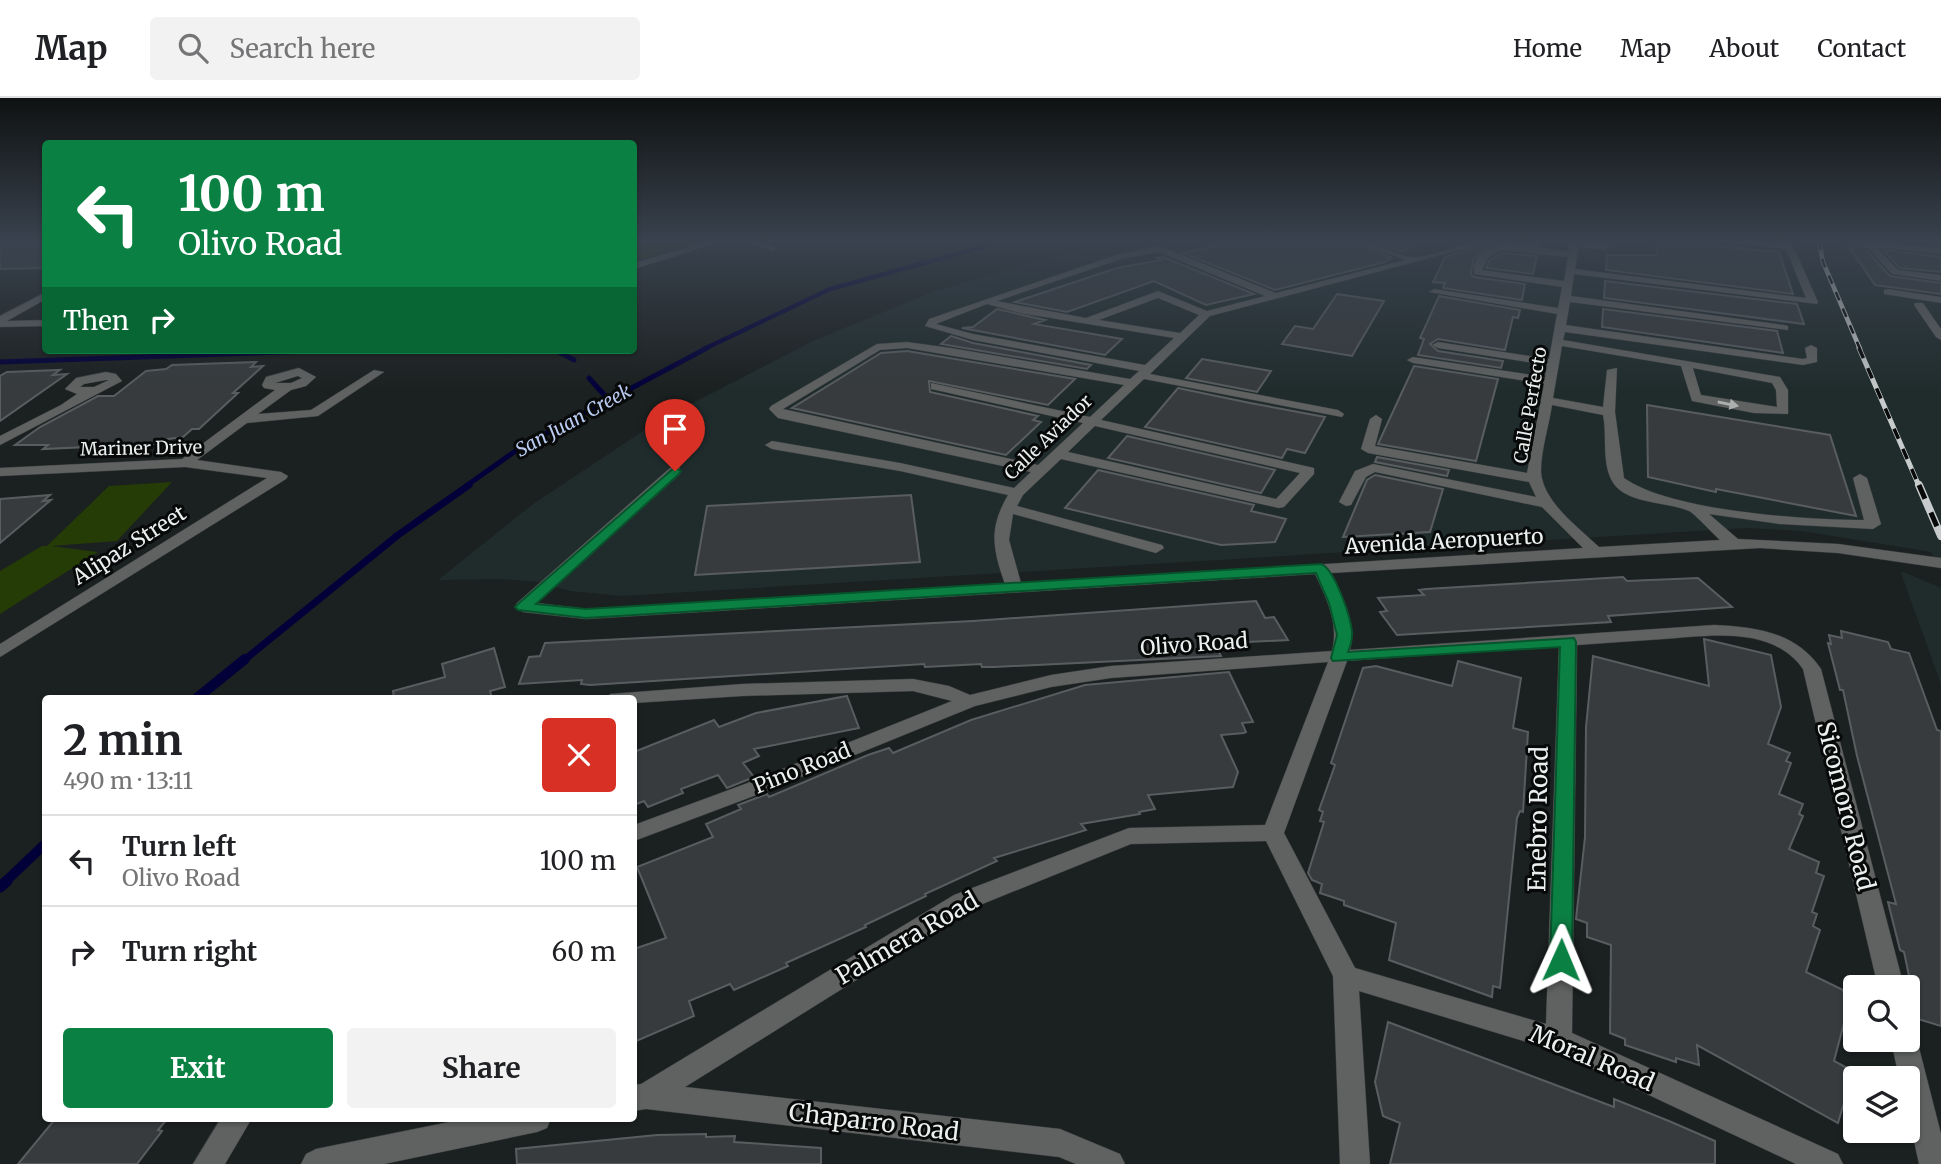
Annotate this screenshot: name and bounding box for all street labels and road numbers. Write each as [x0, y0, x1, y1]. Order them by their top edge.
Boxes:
street label: Calle Perfecto [1508, 345, 1552, 465]
street label: Calle Aviador [999, 389, 1097, 485]
street label: Mariner Drive [80, 435, 202, 461]
street label: Alipaz Street [66, 499, 191, 591]
street label: Avenida Aeropuerto [1343, 522, 1544, 560]
street label: Olivo Road [1139, 627, 1249, 661]
street label: Sicomoro Road [1810, 718, 1882, 894]
street label: Pino Road [749, 736, 855, 800]
street label: Enebro Road [1521, 746, 1555, 892]
street label: Palmera Road [830, 885, 984, 991]
street label: Moral Road [1525, 1018, 1659, 1098]
street label: Chaparro Road [787, 1096, 961, 1148]

